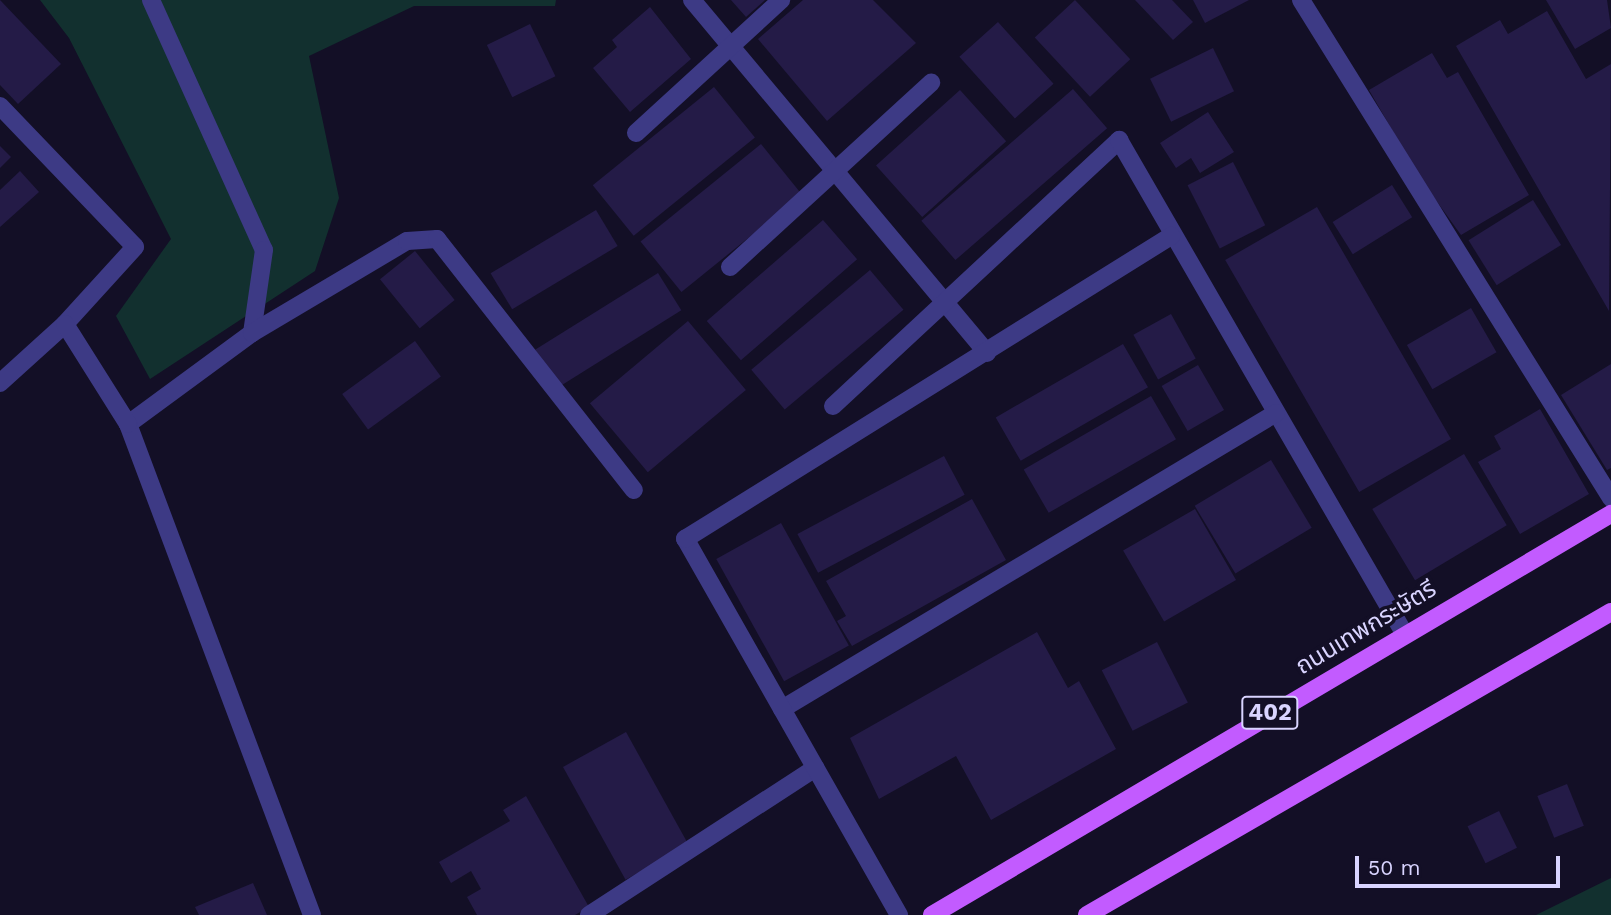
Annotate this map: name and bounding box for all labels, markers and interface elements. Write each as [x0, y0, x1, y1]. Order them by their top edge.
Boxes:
street label: ถนนเทพกระษัตรี [1291, 575, 1441, 681]
road number: 402 [1240, 694, 1300, 733]
scale bar [1359, 842, 1564, 886]
text: 50 m [1368, 855, 1420, 880]

